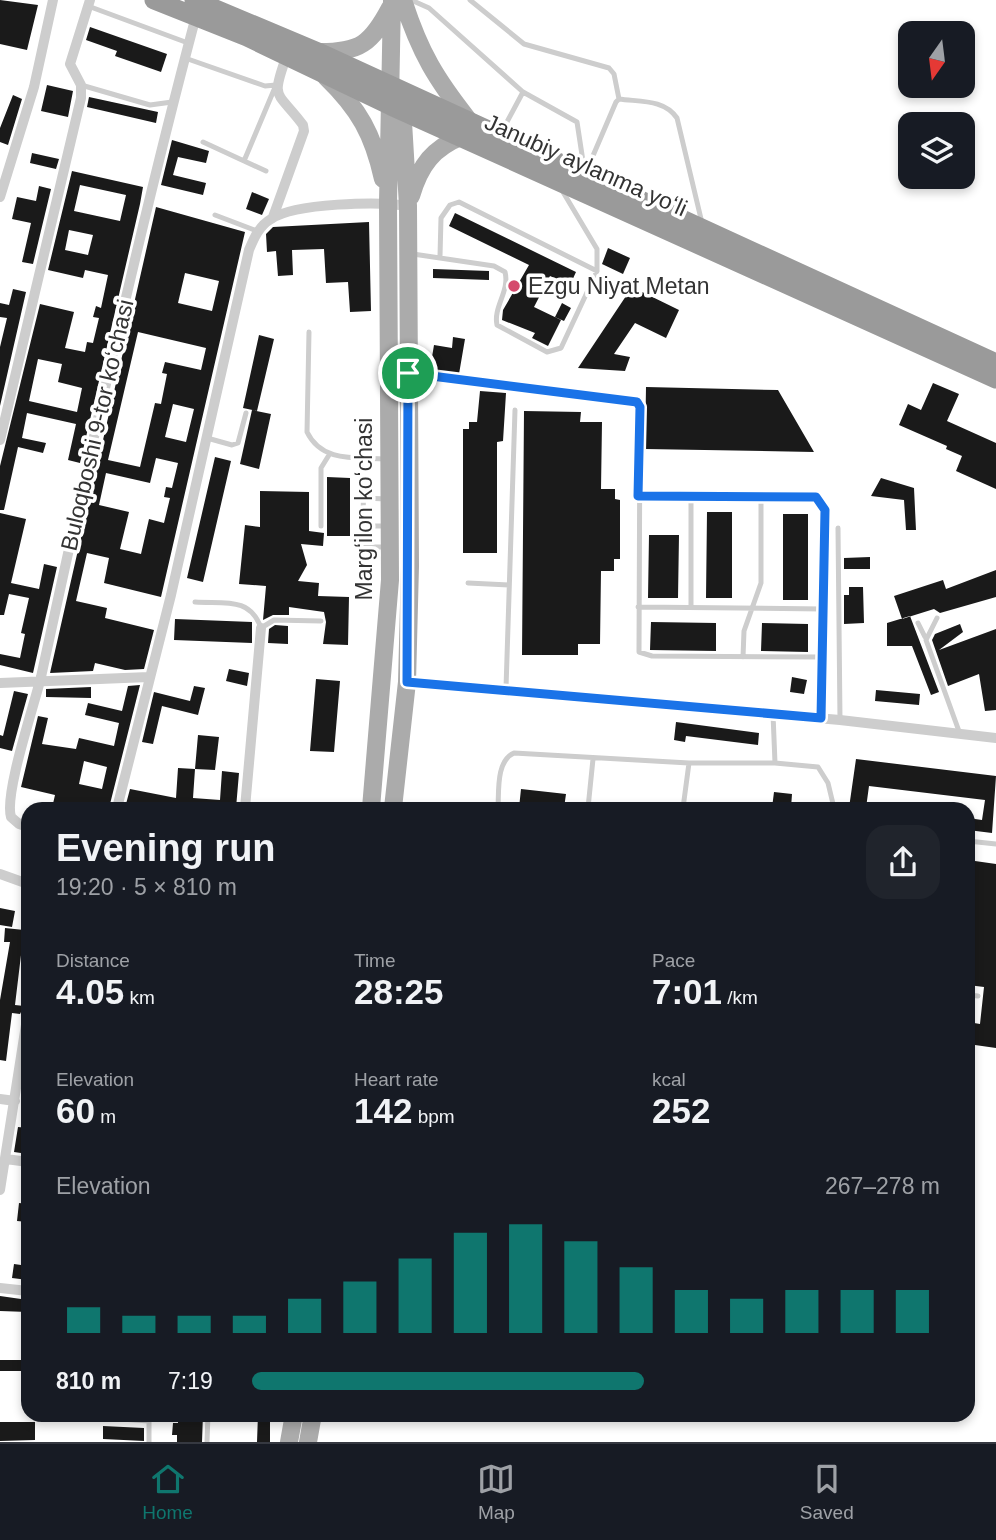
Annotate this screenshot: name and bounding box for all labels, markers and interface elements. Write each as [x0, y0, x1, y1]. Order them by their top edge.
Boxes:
north arrow [898, 21, 975, 98]
map controls [898, 21, 975, 189]
street label: Janubiy aylanma yoʻli [481, 109, 691, 221]
button: layers [898, 112, 975, 189]
place label: Ezgu Niyat Metan [528, 273, 710, 299]
marker: Ezgu Niyat Metan [506, 278, 522, 294]
street label: Buloqboshi 9-tor koʻchasi [55, 297, 139, 553]
pin [378, 343, 438, 403]
icon: arrive [389, 354, 427, 392]
street label: Margʻilon koʻchasi [351, 418, 377, 600]
button: share [866, 825, 940, 899]
text: Evening run [56, 827, 276, 869]
text: 19:20 · 5 × 810 m [56, 874, 237, 900]
text: Distance [56, 950, 130, 971]
text: Time [354, 950, 396, 971]
text: Pace [652, 950, 695, 971]
text: 4.05 [56, 972, 124, 1011]
text: 28:25 [354, 972, 444, 1011]
text: 7:01 [652, 972, 722, 1011]
text: km [124, 987, 155, 1008]
text: /km [722, 987, 758, 1008]
text: Elevation [56, 1069, 134, 1090]
text: Heart rate [354, 1069, 438, 1090]
text: kcal [652, 1069, 686, 1090]
text: 60 [56, 1091, 95, 1130]
text: 142 [354, 1091, 412, 1130]
text: 252 [652, 1091, 710, 1130]
text: m [95, 1106, 116, 1127]
text: bpm [412, 1106, 455, 1127]
text: Elevation [56, 1173, 151, 1199]
text: 267–278 m [825, 1173, 940, 1199]
text: 810 m [56, 1368, 121, 1394]
text: 7:19 [168, 1368, 213, 1394]
tab: Home [142, 1460, 193, 1524]
tab: Map [477, 1460, 515, 1524]
tab: Saved [800, 1460, 854, 1524]

